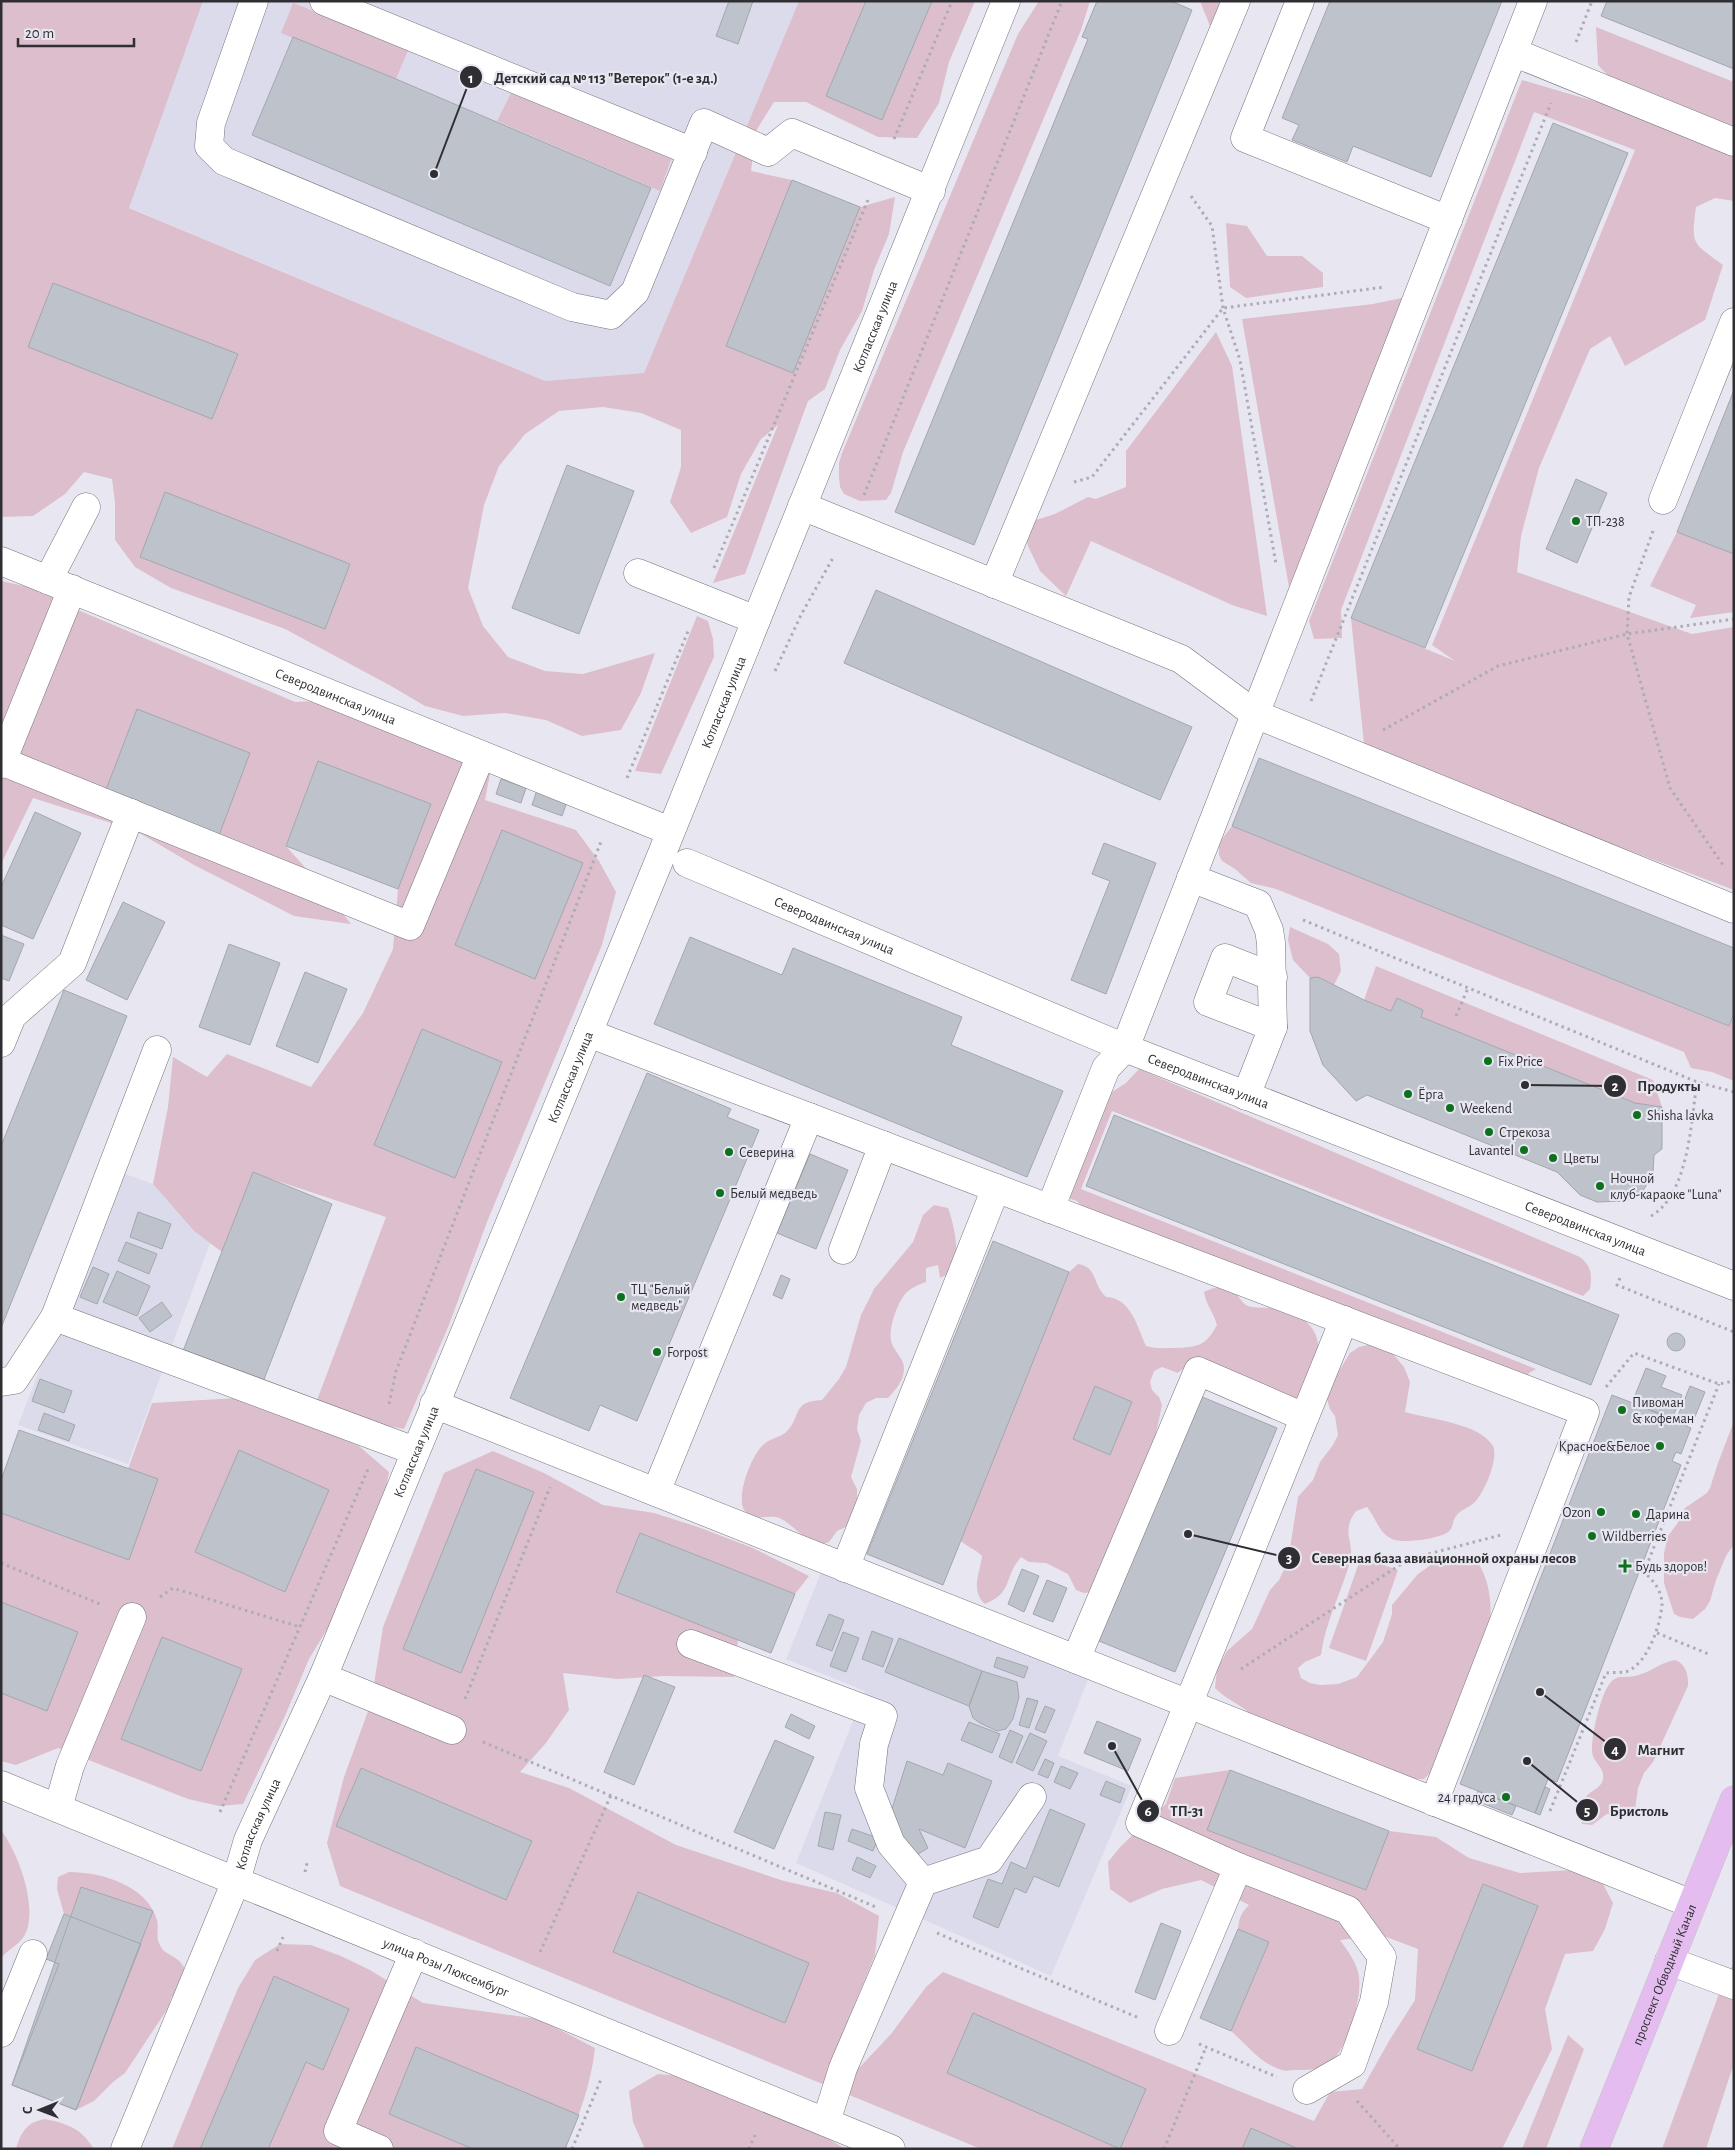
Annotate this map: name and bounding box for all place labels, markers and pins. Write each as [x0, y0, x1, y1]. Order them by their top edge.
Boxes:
callout: Детский сад № 113 "Ветерок" (1-е зд.) [459, 62, 728, 92]
marker: ТП-238 [1570, 515, 1582, 527]
place label: ТП-238 [1586, 515, 1625, 529]
marker: Fix Price [1482, 1055, 1494, 1067]
place label: Fix Price [1498, 1055, 1543, 1069]
callout: Продукты [1603, 1071, 1711, 1101]
place label: Ёрга [1418, 1086, 1444, 1102]
marker: Ёрга [1402, 1088, 1414, 1100]
marker: Weekend [1444, 1102, 1456, 1114]
place label: Weekend [1460, 1102, 1512, 1116]
marker: Shisha lavka [1631, 1109, 1643, 1121]
place label: Shisha lavka [1647, 1109, 1714, 1123]
marker: Стрекоза [1483, 1126, 1495, 1138]
place label: Стрекоза [1499, 1126, 1551, 1140]
place label: Lavantel [1468, 1144, 1514, 1158]
marker: Lavantel [1518, 1144, 1530, 1156]
marker: Северина [723, 1146, 735, 1158]
place label: Северина [739, 1146, 795, 1160]
marker: Цветы [1547, 1152, 1559, 1164]
place label: Цветы [1563, 1152, 1599, 1166]
place label: Ночной клуб-караоке "Luna" [1610, 1172, 1722, 1202]
marker: Ночной клуб-караоке "Luna" [1594, 1180, 1606, 1192]
marker: Белый медведь [714, 1187, 726, 1199]
place label: Белый медведь [730, 1187, 817, 1201]
place label: ТЦ "Белый медведь" [631, 1283, 690, 1313]
marker: ТЦ "Белый медведь" [615, 1291, 627, 1303]
marker: Forpost [651, 1346, 663, 1358]
place label: Forpost [667, 1346, 708, 1360]
place label: Пивоман & кофеман [1632, 1396, 1694, 1426]
marker: Пивоман & кофеман [1616, 1404, 1628, 1416]
place label: Красное&Белое [1558, 1440, 1650, 1454]
marker: Красное&Белое [1654, 1440, 1666, 1452]
place label: Ozon [1563, 1506, 1591, 1520]
marker: Ozon [1595, 1506, 1607, 1518]
marker: Дарина [1630, 1508, 1642, 1520]
place label: Дарина [1646, 1508, 1690, 1522]
marker: Wildberries [1586, 1530, 1598, 1542]
place label: Wildberries [1602, 1530, 1666, 1544]
callout: Северная база авиационной охраны лесов [1277, 1543, 1587, 1573]
marker: Будь здоров! [1619, 1560, 1631, 1572]
place label: Будь здоров! [1635, 1560, 1707, 1574]
callout: Магнит [1603, 1734, 1695, 1764]
place label: 24 градуса [1438, 1791, 1497, 1805]
marker: 24 градуса [1500, 1791, 1512, 1803]
callout: Бристоль [1574, 1795, 1678, 1825]
callout: ТП-31 [1136, 1796, 1214, 1826]

